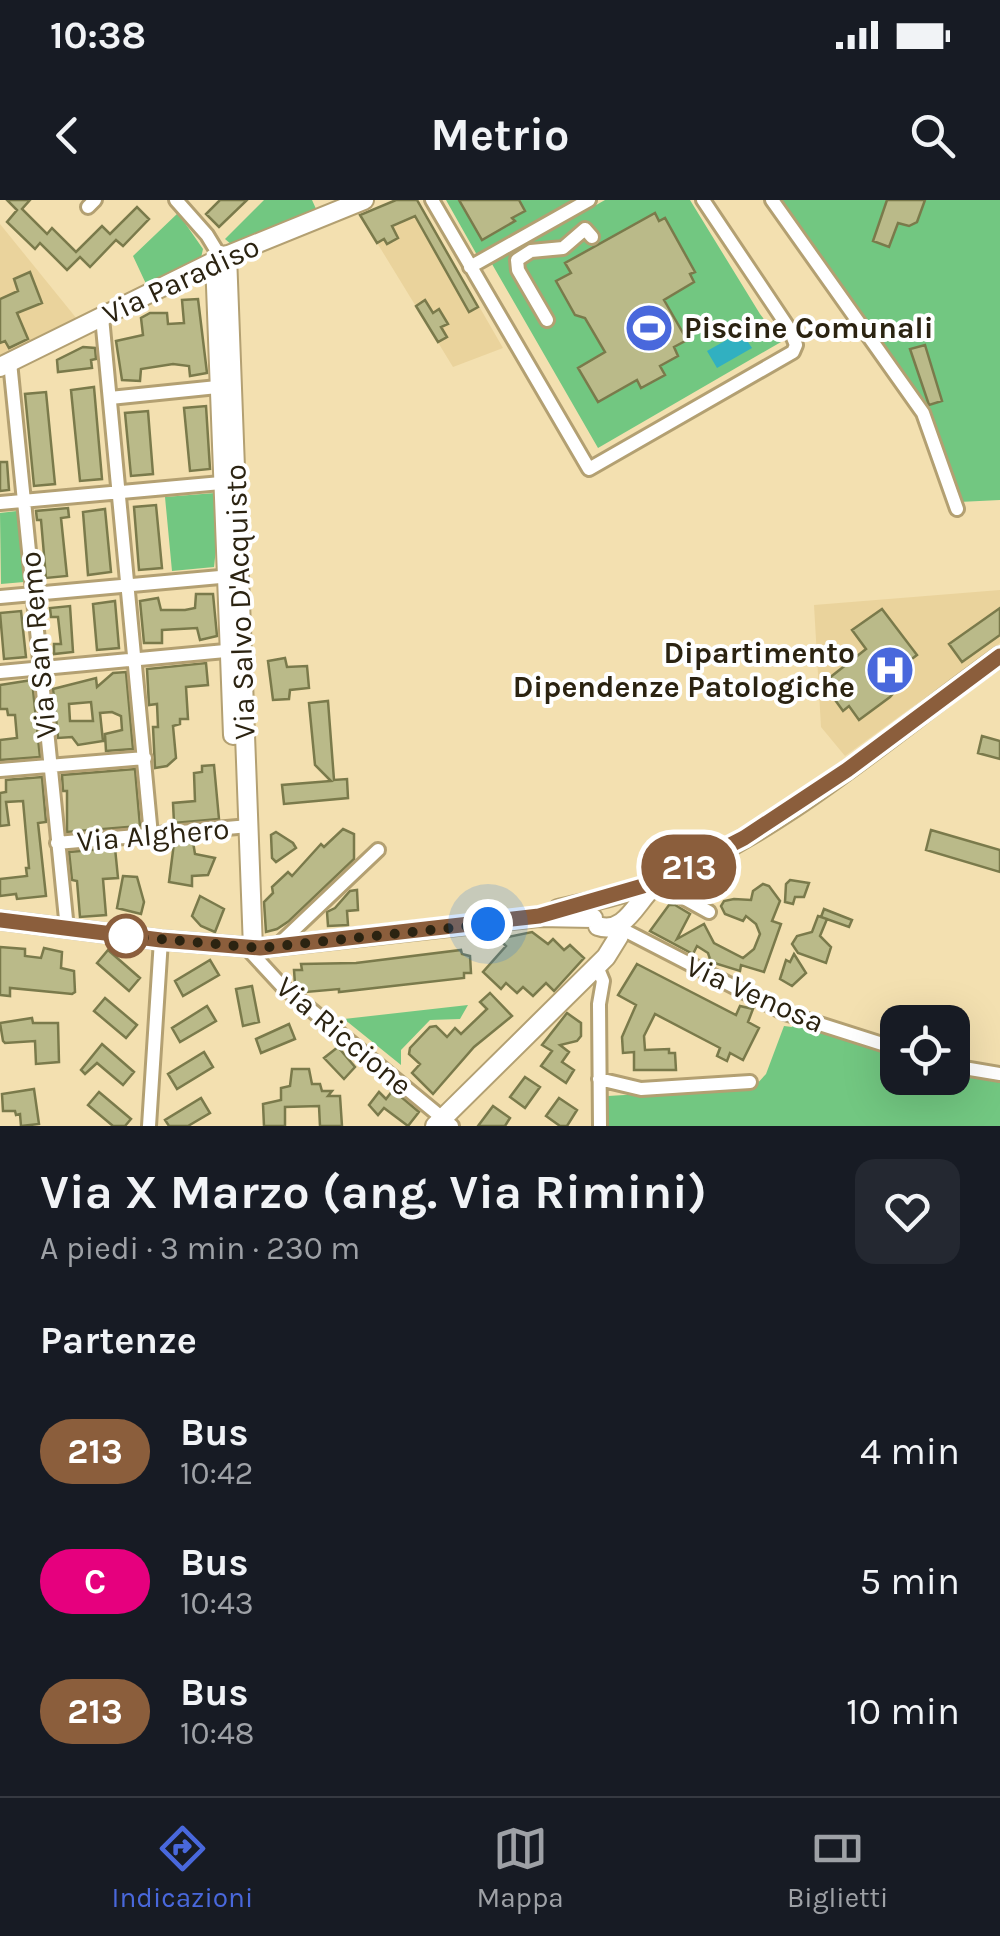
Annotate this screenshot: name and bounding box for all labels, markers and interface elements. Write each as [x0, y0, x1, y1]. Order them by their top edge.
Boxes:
text: 10:38 [50, 13, 146, 58]
icon: back [40, 108, 95, 163]
icon: search [905, 108, 960, 163]
text: Metrio [431, 109, 569, 161]
street label: Via Paradiso [97, 228, 265, 332]
sports icon: Piscine Comunali [623, 302, 675, 354]
place label: Piscine Comunali [684, 310, 933, 346]
street label: Via Salvo D'Acquisto [217, 464, 263, 740]
street label: Via San Remo [12, 550, 64, 740]
place label: Dipartimento Dipendenze Patologiche [513, 635, 855, 705]
hospital icon: Dipartimento Dipendenze Patologiche [864, 644, 916, 696]
street label: Via Alghero [75, 810, 231, 860]
line badge: 213 [632, 834, 746, 900]
text: 213 [661, 847, 717, 888]
your location [463, 899, 513, 949]
unlabelled marker [105, 915, 147, 957]
street label: Via Venosa [680, 948, 830, 1040]
street label: Via Riccione [269, 969, 419, 1103]
map controls [880, 1005, 970, 1095]
button: locate [880, 1005, 970, 1095]
button: heart [855, 1159, 960, 1264]
text: Via X Marzo (ang. Via Rimini) [40, 1164, 707, 1220]
text: A piedi · 3 min · 230 m [40, 1230, 360, 1267]
text: Partenze [40, 1318, 197, 1363]
text: Bus [180, 1410, 249, 1455]
text: 4 min [860, 1429, 960, 1474]
text: 213 [67, 1431, 123, 1472]
text: 10:42 [180, 1455, 253, 1492]
text: Bus [180, 1540, 249, 1585]
text: 5 min [860, 1559, 960, 1604]
text: C [84, 1561, 106, 1602]
text: 10:43 [180, 1585, 254, 1622]
text: Bus [180, 1670, 249, 1715]
text: 10 min [846, 1689, 960, 1734]
text: 213 [67, 1691, 123, 1732]
text: 10:48 [180, 1715, 254, 1752]
tab: Indicazioni [112, 1821, 253, 1914]
tab: Mappa [476, 1821, 564, 1914]
tab: Biglietti [787, 1821, 888, 1914]

